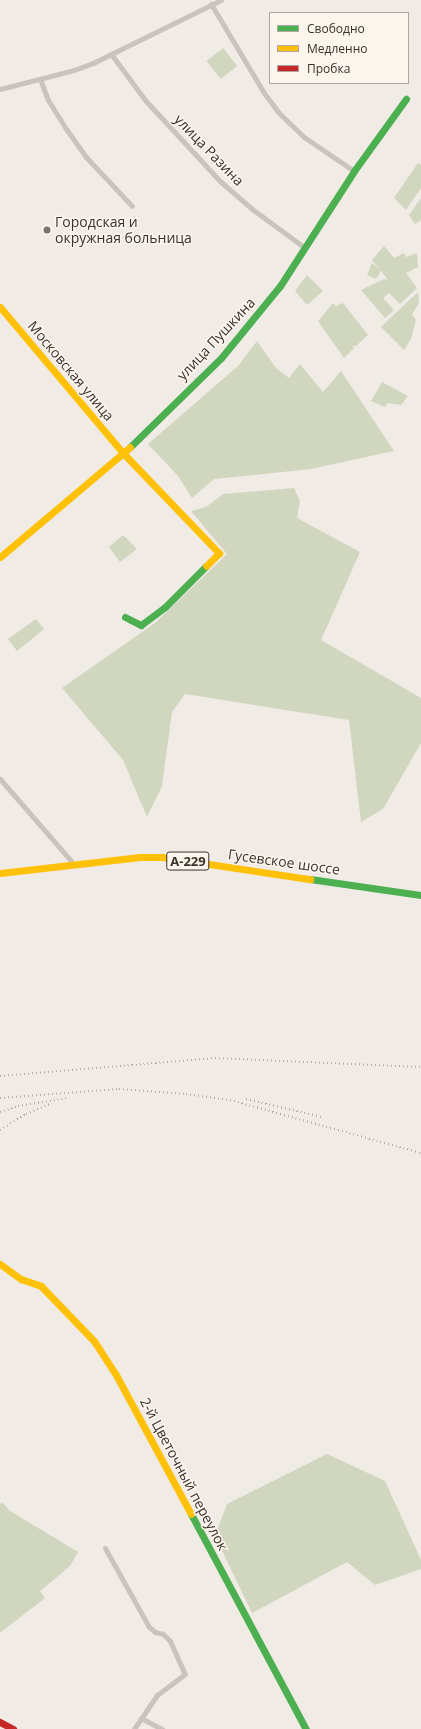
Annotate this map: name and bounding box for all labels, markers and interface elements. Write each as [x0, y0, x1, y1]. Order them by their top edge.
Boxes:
legend [269, 12, 409, 84]
text: Свободно [307, 20, 365, 37]
text: Медленно [307, 40, 367, 57]
text: Пробка [307, 60, 350, 77]
street label: улица Разина [171, 111, 247, 189]
place label: Городская и окружная больница [55, 214, 192, 246]
marker: Городская и окружная больница [42, 225, 52, 235]
street label: улица Пушкина [174, 294, 258, 384]
street label: Московская улица [24, 318, 118, 424]
street label: Гусевское шоссе [227, 846, 341, 878]
road number: А-229 [166, 850, 210, 872]
street label: 2-й Цветочный переулок [137, 1395, 231, 1553]

